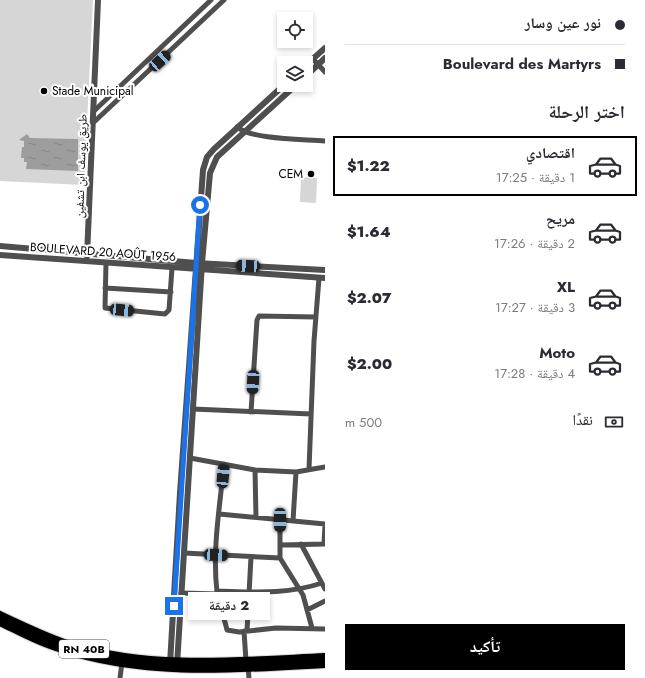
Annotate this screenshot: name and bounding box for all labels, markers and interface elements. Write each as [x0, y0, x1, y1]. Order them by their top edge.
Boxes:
map controls [277, 12, 313, 92]
button: locate [277, 12, 313, 48]
text: نور عين وسار [525, 12, 601, 34]
car [147, 49, 173, 73]
text: Boulevard des Martyrs [443, 53, 601, 75]
button: layers [277, 56, 313, 92]
place label: Stade Municipal [52, 82, 134, 100]
marker: Stade Municipal [39, 86, 49, 96]
text: اختر الرحلة [549, 99, 625, 125]
street label: طريق يوسف ابن تشفين [70, 114, 92, 218]
text: اقتصادي [526, 142, 575, 164]
icon: car [587, 148, 623, 184]
text: $1.22 [347, 155, 390, 177]
place label: CEM [278, 165, 303, 183]
text: 1 دقيقة · 17:25 [496, 168, 575, 187]
marker: CEM [306, 169, 316, 179]
route start [191, 196, 209, 214]
text: مريح [546, 208, 575, 230]
icon: car [587, 214, 623, 250]
text: $1.64 [347, 221, 391, 243]
text: 2 دقيقة · 17:26 [494, 234, 575, 253]
street label: BOULEVARD 20 AOÛT 1956 [29, 238, 177, 266]
car [236, 259, 260, 273]
text: XL [557, 276, 575, 298]
icon: car [587, 280, 623, 316]
text: $2.07 [347, 287, 391, 309]
text: 3 دقيقة · 17:27 [495, 298, 575, 317]
car [110, 303, 134, 317]
text: Moto [539, 342, 575, 364]
icon: car [587, 346, 623, 382]
text: $2.00 [347, 353, 392, 375]
text: 4 دقيقة · 17:28 [494, 364, 575, 383]
car [246, 370, 260, 394]
text: نقدًا [572, 409, 593, 431]
icon: cash [603, 411, 625, 433]
text: 500 m [345, 413, 382, 432]
car [216, 464, 230, 488]
car [274, 508, 286, 532]
car [204, 548, 228, 562]
callout: 2 دقيقة [188, 592, 270, 620]
text: 2 دقيقة [209, 596, 249, 615]
route end [165, 597, 183, 615]
button: تأكيد [345, 624, 625, 670]
road number: RN 40B [59, 640, 109, 658]

